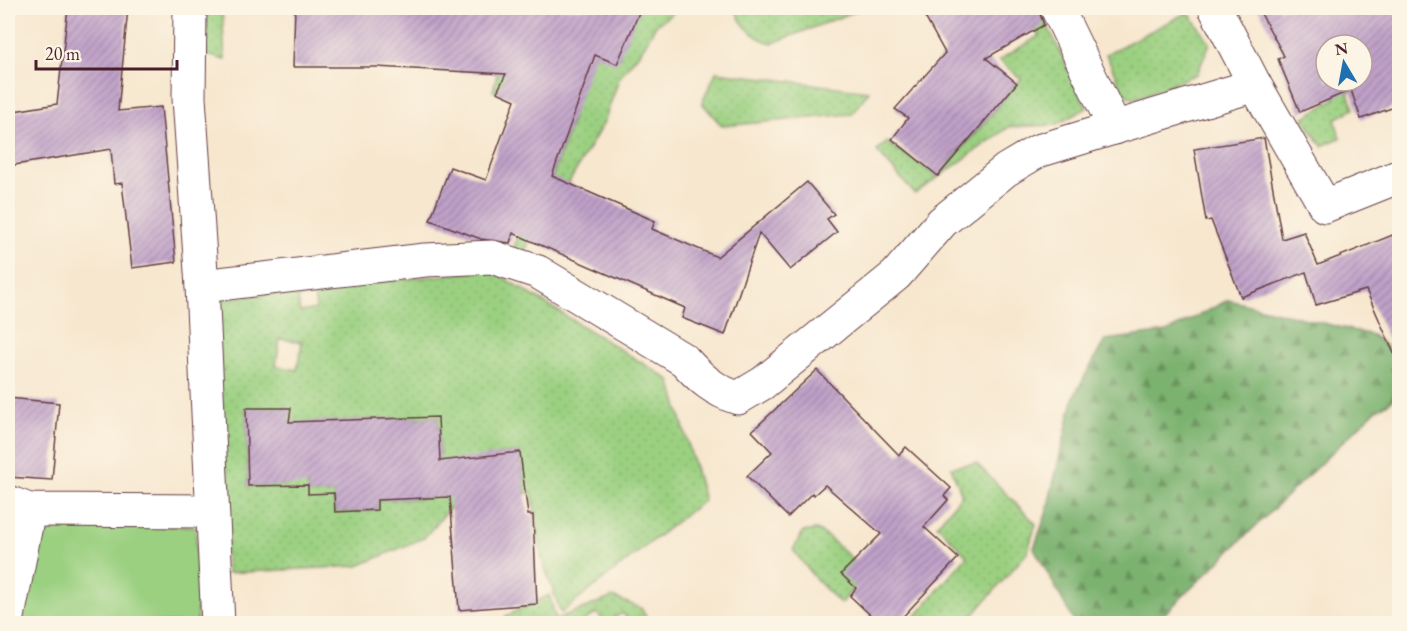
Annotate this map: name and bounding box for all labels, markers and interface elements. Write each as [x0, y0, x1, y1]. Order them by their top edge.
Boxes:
scale bar [36, 33, 177, 71]
north arrow [1314, 33, 1374, 93]
text: N [1333, 37, 1350, 60]
text: 20 m [45, 42, 80, 65]

